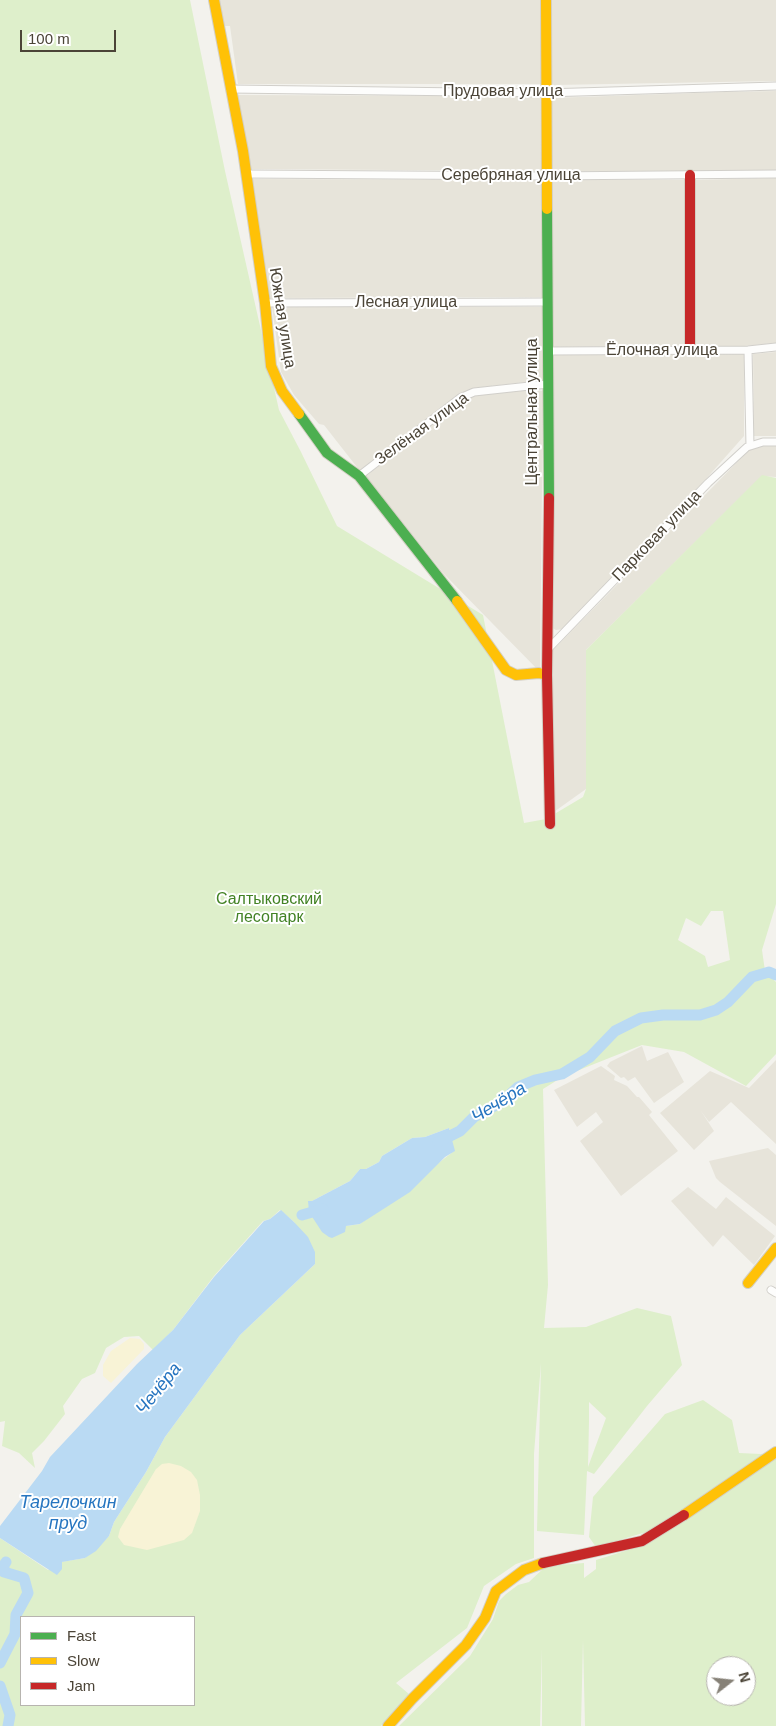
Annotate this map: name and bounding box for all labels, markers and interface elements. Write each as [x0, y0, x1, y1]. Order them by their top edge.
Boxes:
scale bar [22, 20, 119, 52]
text: 100 m [28, 30, 70, 47]
street label: Прудовая улица [443, 82, 563, 102]
street label: Серебряная улица [441, 166, 581, 186]
street label: Южная улица [265, 266, 299, 370]
street label: Лесная улица [355, 293, 457, 313]
street label: Центральная улица [523, 338, 543, 486]
street label: Ёлочная улица [606, 341, 718, 361]
street label: Зелёная улица [371, 389, 473, 469]
street label: Парковая улица [609, 486, 705, 586]
park label: Салтыковский лесопарк [216, 890, 322, 928]
water label: Чечёра [468, 1078, 530, 1128]
water label: Чечёра [132, 1359, 186, 1419]
water label: Тарелочкин пруд [19, 1492, 117, 1535]
legend [20, 1616, 195, 1706]
text: Fast [67, 1627, 96, 1644]
text: Slow [67, 1652, 100, 1669]
north arrow [706, 1656, 756, 1706]
text: N [735, 1670, 754, 1684]
text: Jam [67, 1677, 95, 1694]

